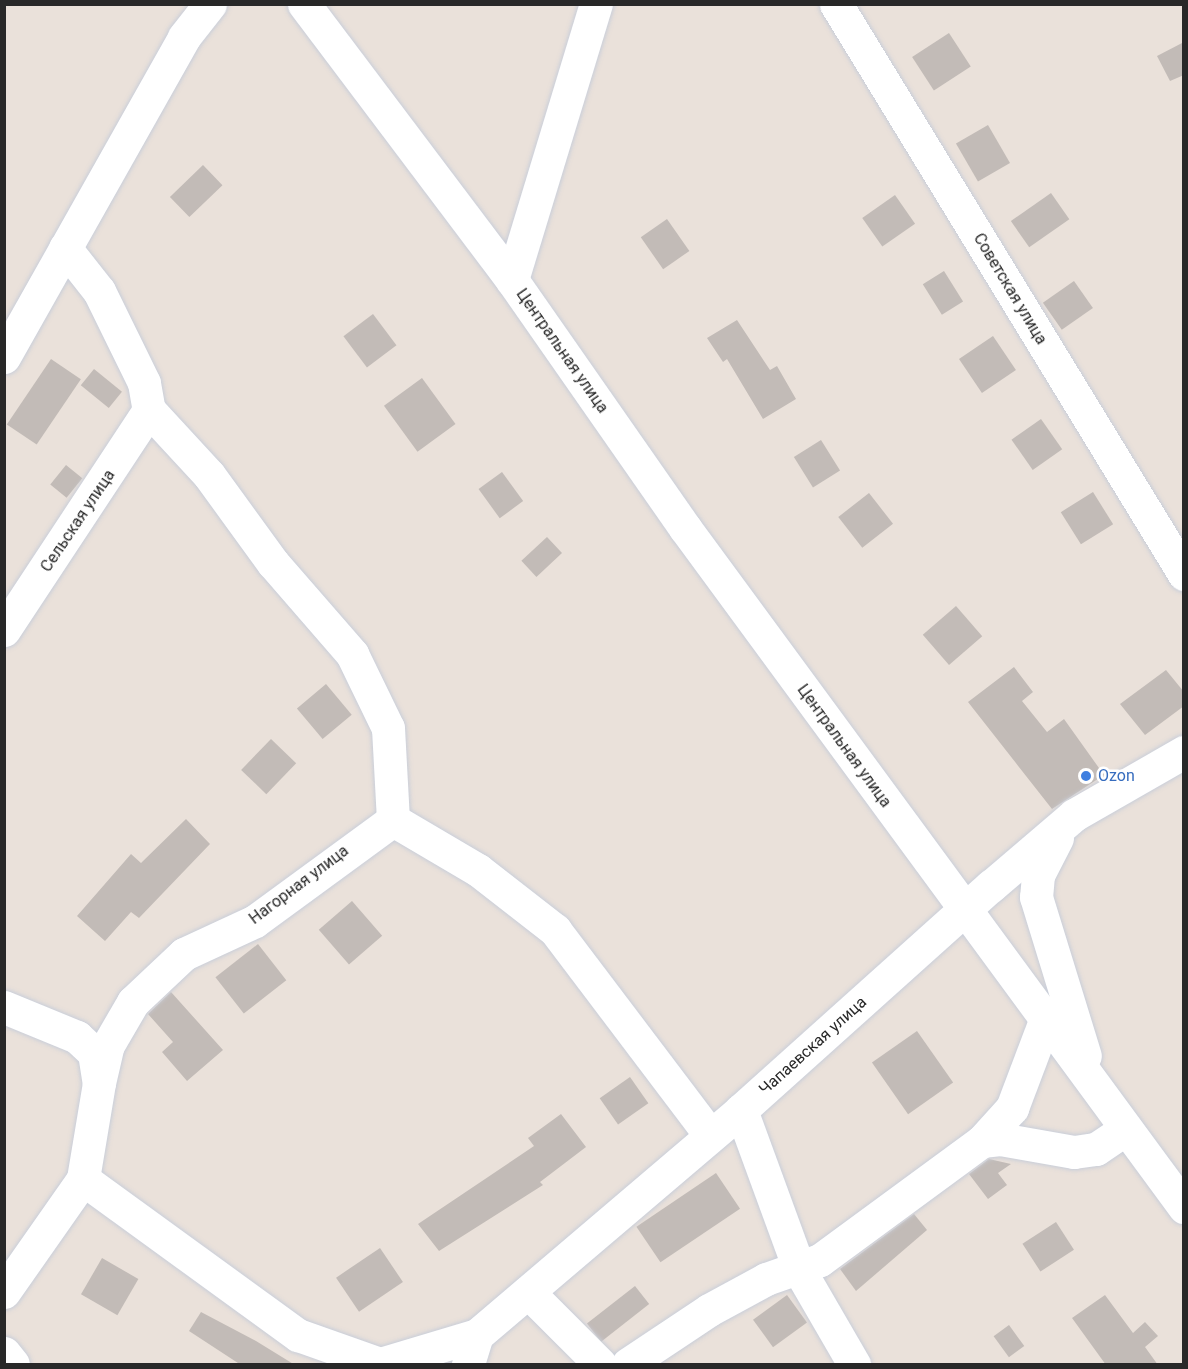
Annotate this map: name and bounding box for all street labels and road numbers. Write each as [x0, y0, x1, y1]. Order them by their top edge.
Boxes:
street label: Советская улица [969, 230, 1051, 348]
street label: Центральная улица [512, 285, 612, 417]
street label: Сельская улица [37, 466, 119, 576]
street label: Центральная улица [793, 681, 895, 811]
street label: Нагорная улица [246, 841, 352, 929]
street label: Чапаевская улица [755, 993, 871, 1099]

